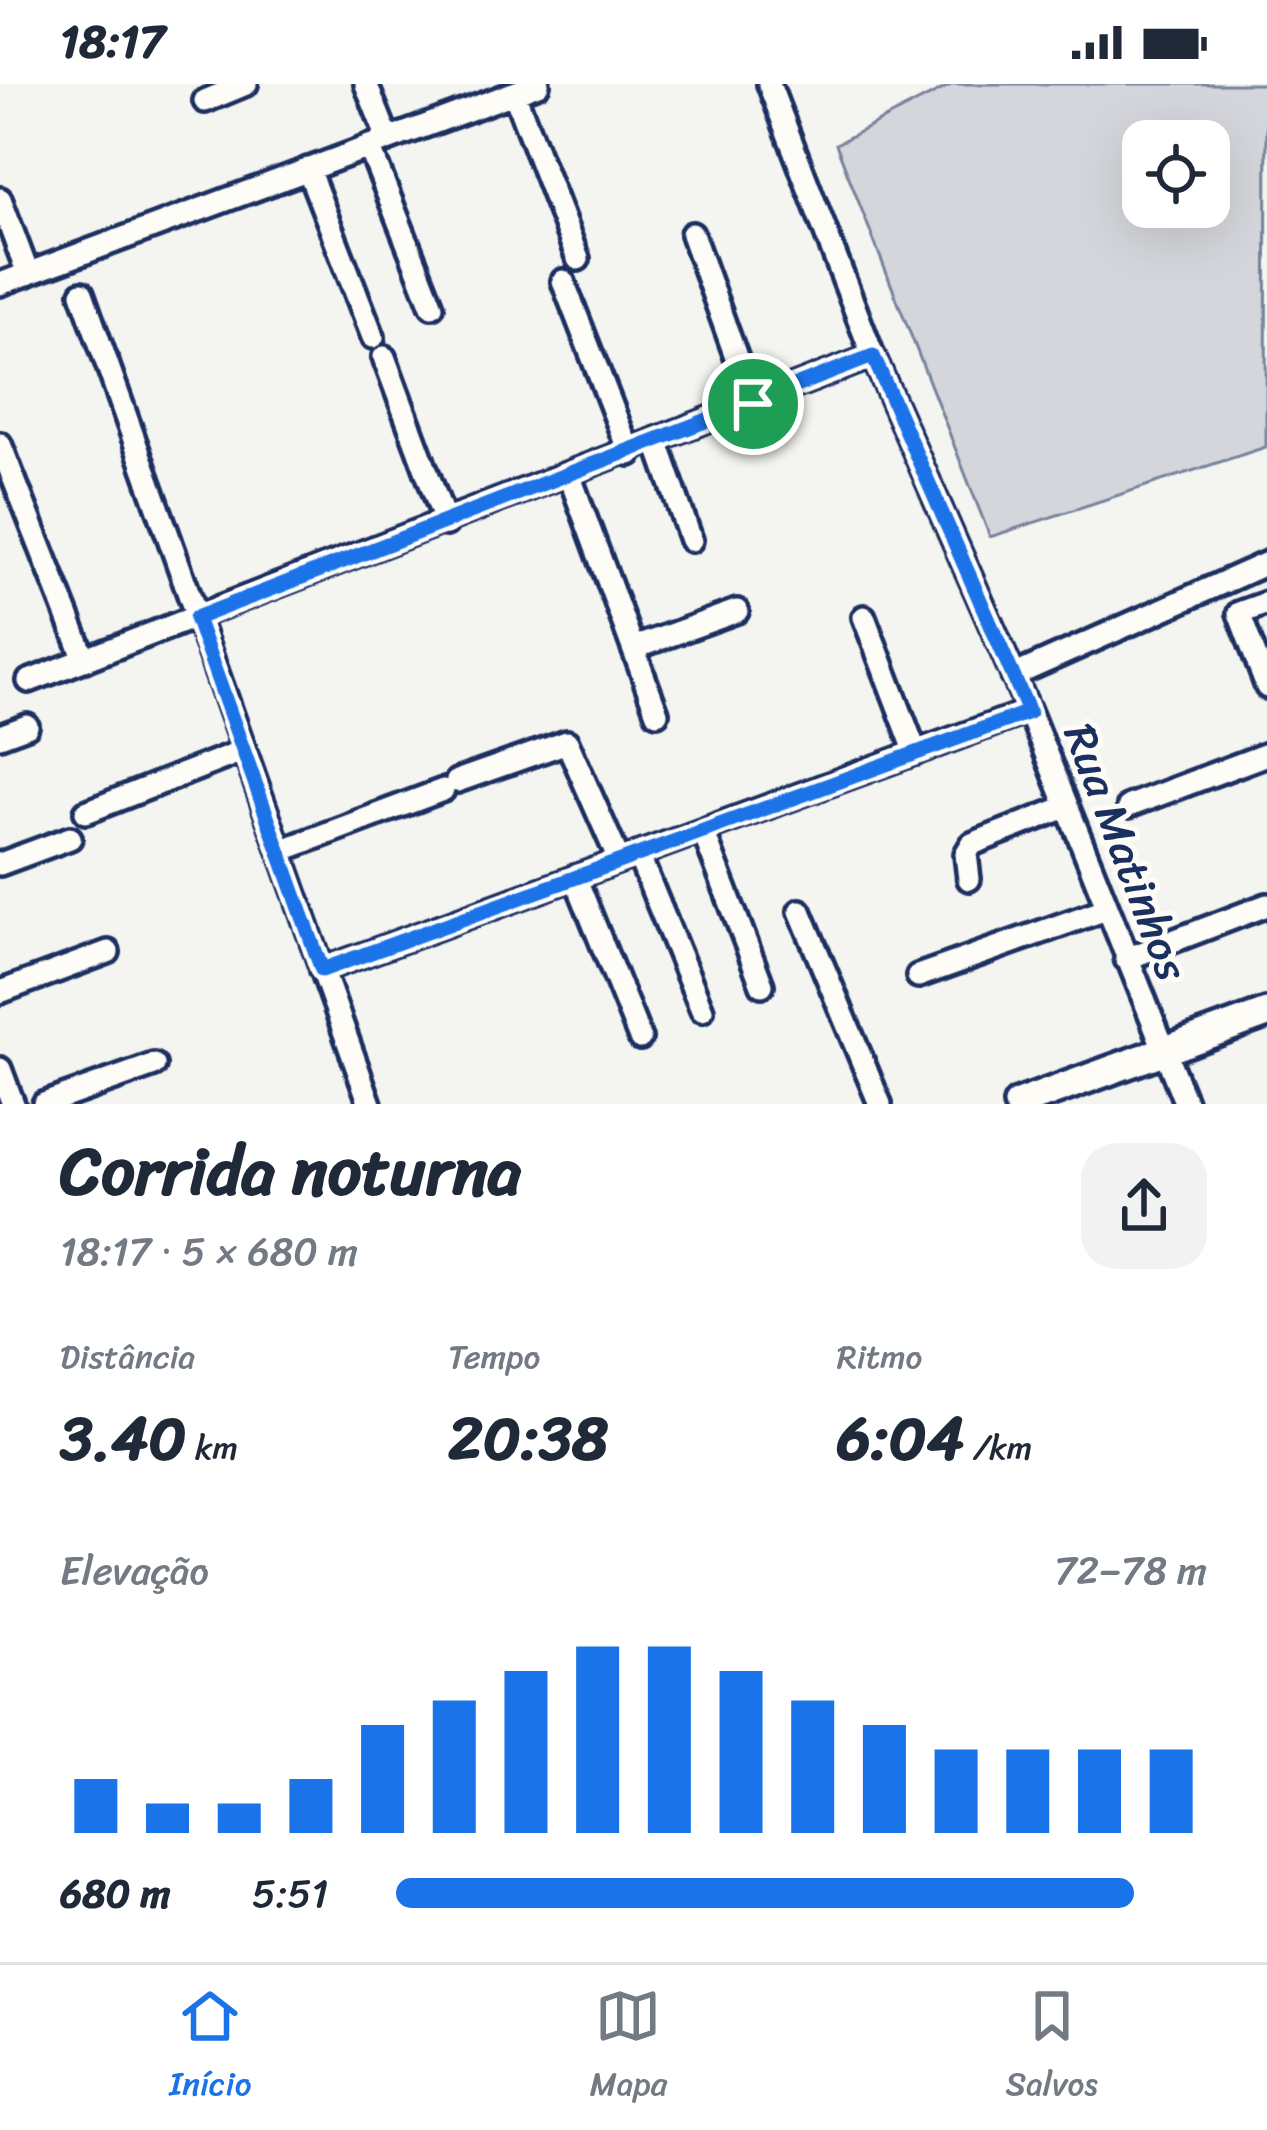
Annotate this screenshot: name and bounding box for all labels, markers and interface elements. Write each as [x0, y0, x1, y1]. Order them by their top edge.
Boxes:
text: 18:17 [60, 2, 165, 82]
map controls [1122, 120, 1230, 228]
button: locate [1122, 120, 1230, 228]
pin [702, 353, 804, 455]
icon: arrive [720, 371, 786, 437]
street label: Rua Matinhos [1040, 712, 1212, 993]
text: Corrida noturna [60, 1113, 521, 1230]
button: share [1081, 1143, 1207, 1269]
text: 18:17 · 5 × 680 m [60, 1217, 358, 1286]
text: Distância [60, 1328, 195, 1386]
text: Tempo [448, 1328, 540, 1386]
text: Ritmo [837, 1328, 922, 1386]
text: 3.40 [60, 1386, 186, 1492]
text: 20:38 [448, 1386, 608, 1492]
text: 6:04 [837, 1386, 964, 1492]
text: km [186, 1419, 238, 1477]
text: /km [964, 1419, 1032, 1477]
text: Elevação [60, 1536, 209, 1605]
text: 72–78 m [1054, 1536, 1207, 1605]
text: 680 m [60, 1859, 170, 1928]
text: 5:51 [252, 1859, 328, 1928]
tab: Início [169, 1983, 251, 2113]
tab: Mapa [590, 1983, 667, 2113]
tab: Salvos [1006, 1983, 1098, 2113]

